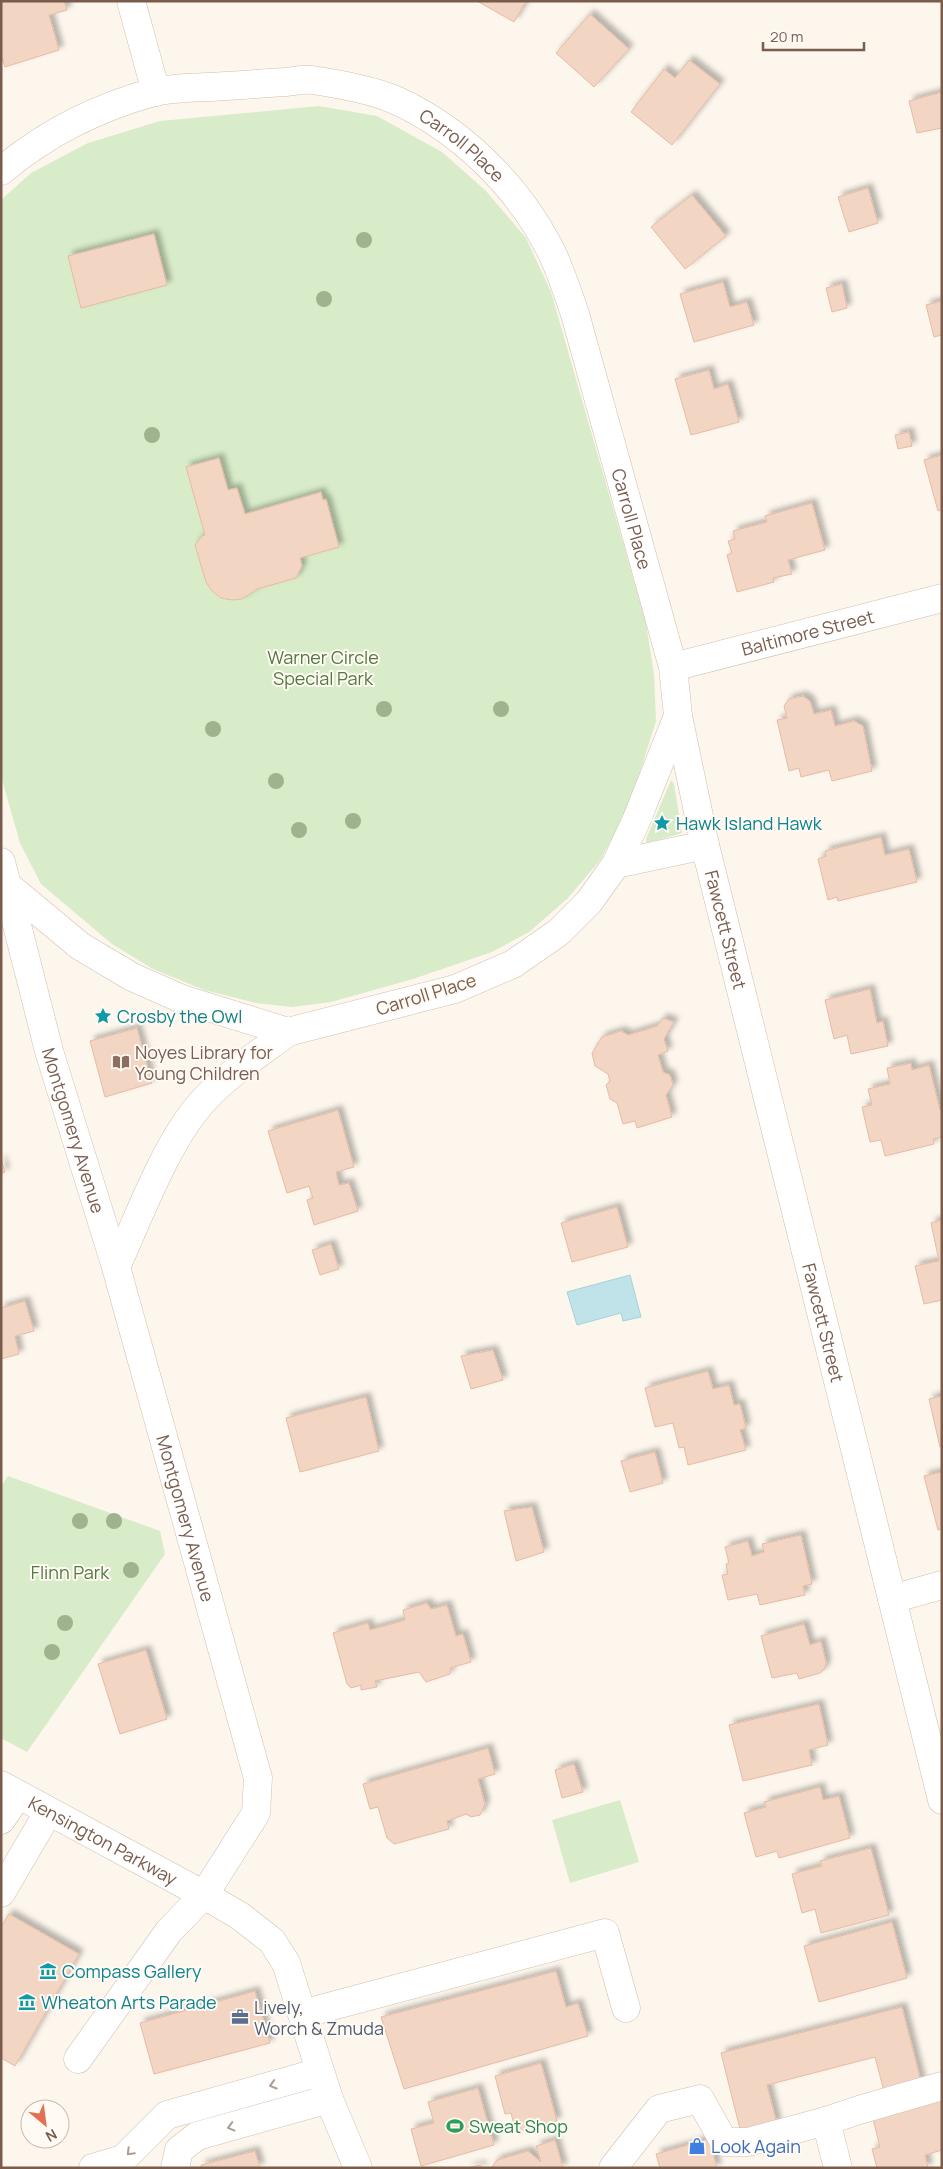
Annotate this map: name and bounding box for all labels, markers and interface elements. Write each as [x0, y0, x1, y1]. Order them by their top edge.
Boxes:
scale bar [763, 20, 864, 52]
text: 20 m [770, 26, 803, 47]
street label: Carroll Place [415, 103, 510, 187]
street label: Carroll Place [606, 466, 657, 572]
street label: Baltimore Street [739, 604, 876, 661]
park label: Warner Circle Special Park [267, 645, 379, 690]
place label: Hawk Island Hawk [676, 811, 823, 835]
place icon: Hawk Island Hawk [652, 813, 672, 833]
street label: Fawcett Street [700, 868, 752, 992]
street label: Carroll Place [373, 967, 479, 1021]
place label: Crosby the Owl [117, 1004, 243, 1028]
place icon: Crosby the Owl [93, 1006, 113, 1026]
place label: Noyes Library for Young Children [135, 1040, 274, 1085]
street label: Montgomery Avenue [37, 1045, 111, 1216]
library icon: Noyes Library for Young Children [111, 1052, 131, 1072]
street label: Fawcett Street [797, 1261, 850, 1385]
street label: Montgomery Avenue [151, 1432, 220, 1604]
park label: Flinn Park [31, 1560, 110, 1584]
street label: Kensington Parkway [24, 1790, 182, 1891]
place label: Compass Gallery [62, 1959, 202, 1983]
museum icon: Compass Gallery [38, 1961, 58, 1981]
place label: Wheaton Arts Parade [41, 1990, 217, 2014]
museum icon: Wheaton Arts Parade [17, 1992, 37, 2012]
place label: Lively, Worch & Zmuda [254, 1995, 384, 2040]
office icon: Lively, Worch & Zmuda [230, 2007, 250, 2027]
one-way arrow [269, 2079, 277, 2090]
north arrow [20, 2099, 70, 2149]
place label: Sweat Shop [469, 2114, 568, 2138]
sports icon: Sweat Shop [445, 2116, 465, 2136]
one-way arrow [228, 2121, 236, 2131]
text: N [43, 2125, 61, 2147]
place label: Look Again [711, 2134, 801, 2158]
shop icon: Look Again [687, 2136, 707, 2156]
one-way arrow [127, 2146, 136, 2155]

